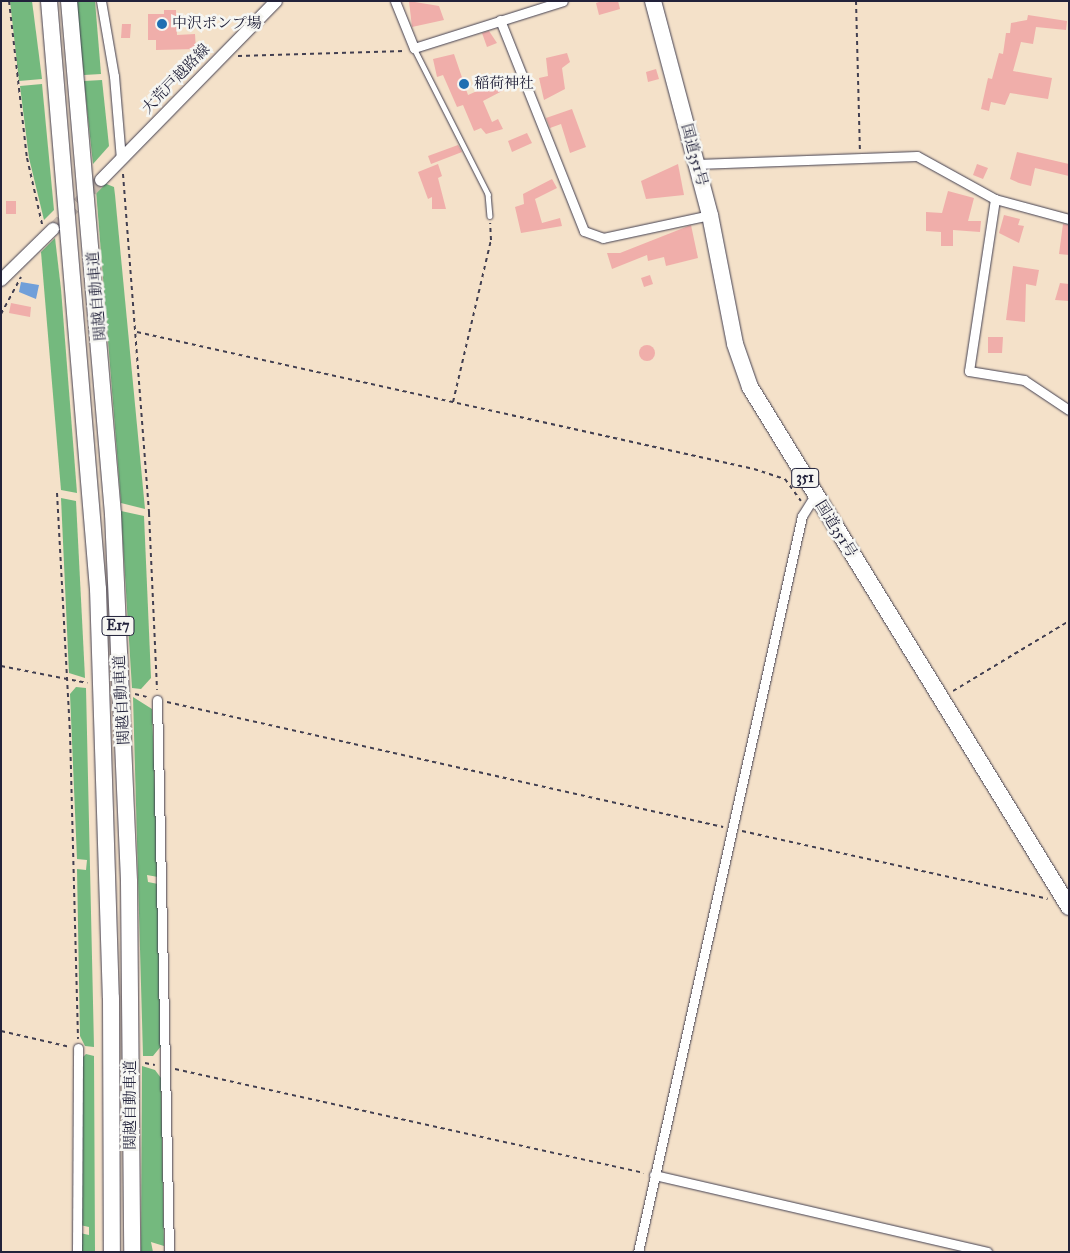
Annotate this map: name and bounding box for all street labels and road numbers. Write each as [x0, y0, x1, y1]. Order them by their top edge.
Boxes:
street label: 大荒戸越路線 [138, 40, 214, 118]
street label: 国道351号 [677, 122, 711, 188]
street label: 関越自動車道 [84, 250, 110, 342]
road number: 351 [790, 466, 820, 489]
street label: 国道351号 [811, 497, 861, 561]
road number: E17 [100, 614, 136, 638]
street label: 関越自動車道 [111, 655, 133, 745]
street label: 関越自動車道 [122, 1060, 140, 1150]

